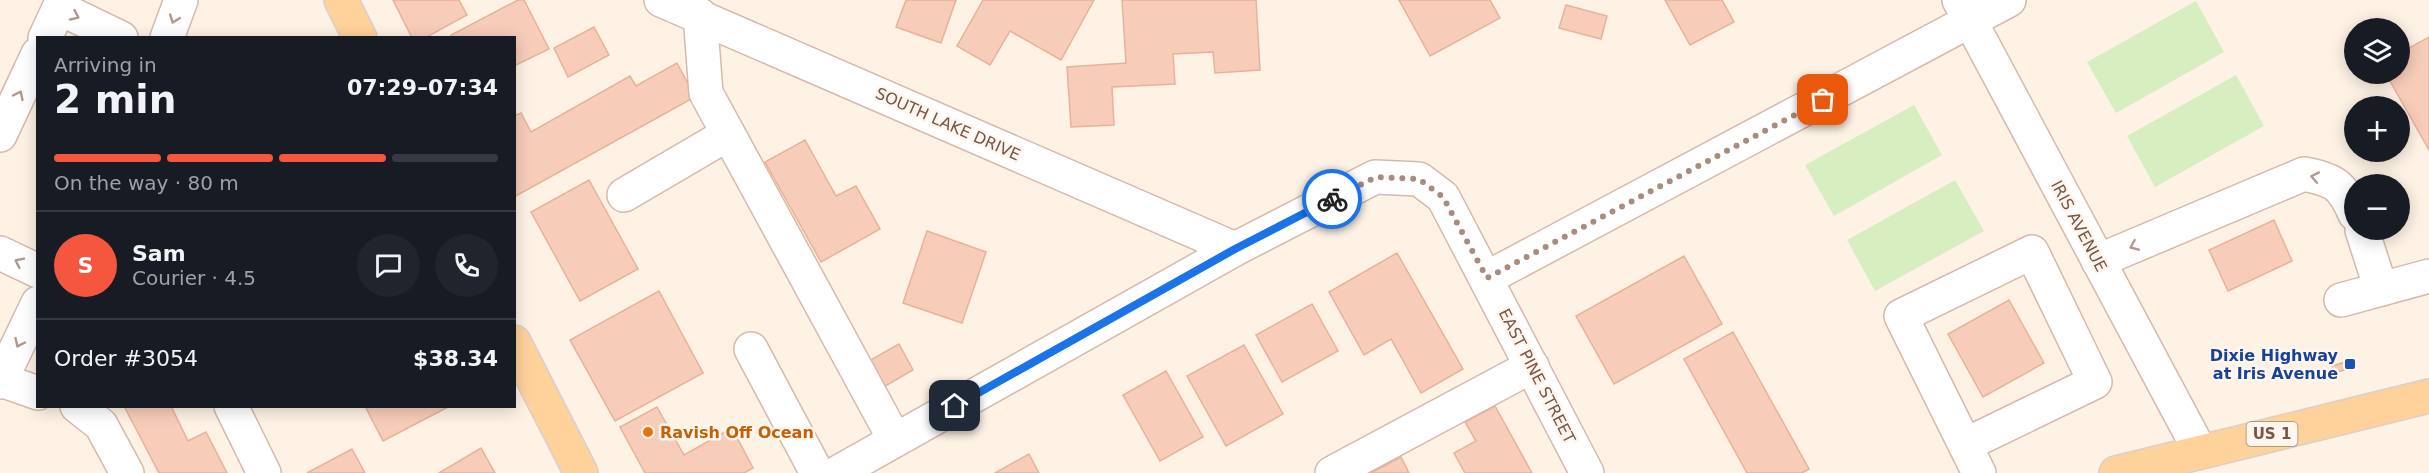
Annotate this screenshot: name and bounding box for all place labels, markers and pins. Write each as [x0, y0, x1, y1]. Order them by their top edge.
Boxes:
pin [1797, 74, 1848, 125]
place label: Dixie Highway at Iris Avenue [2210, 346, 2339, 383]
marker: Dixie Highway at Iris Avenue [2343, 357, 2357, 371]
pin [929, 380, 980, 431]
place label: Ravish Off Ocean [660, 423, 814, 442]
marker: Ravish Off Ocean [641, 425, 655, 439]

